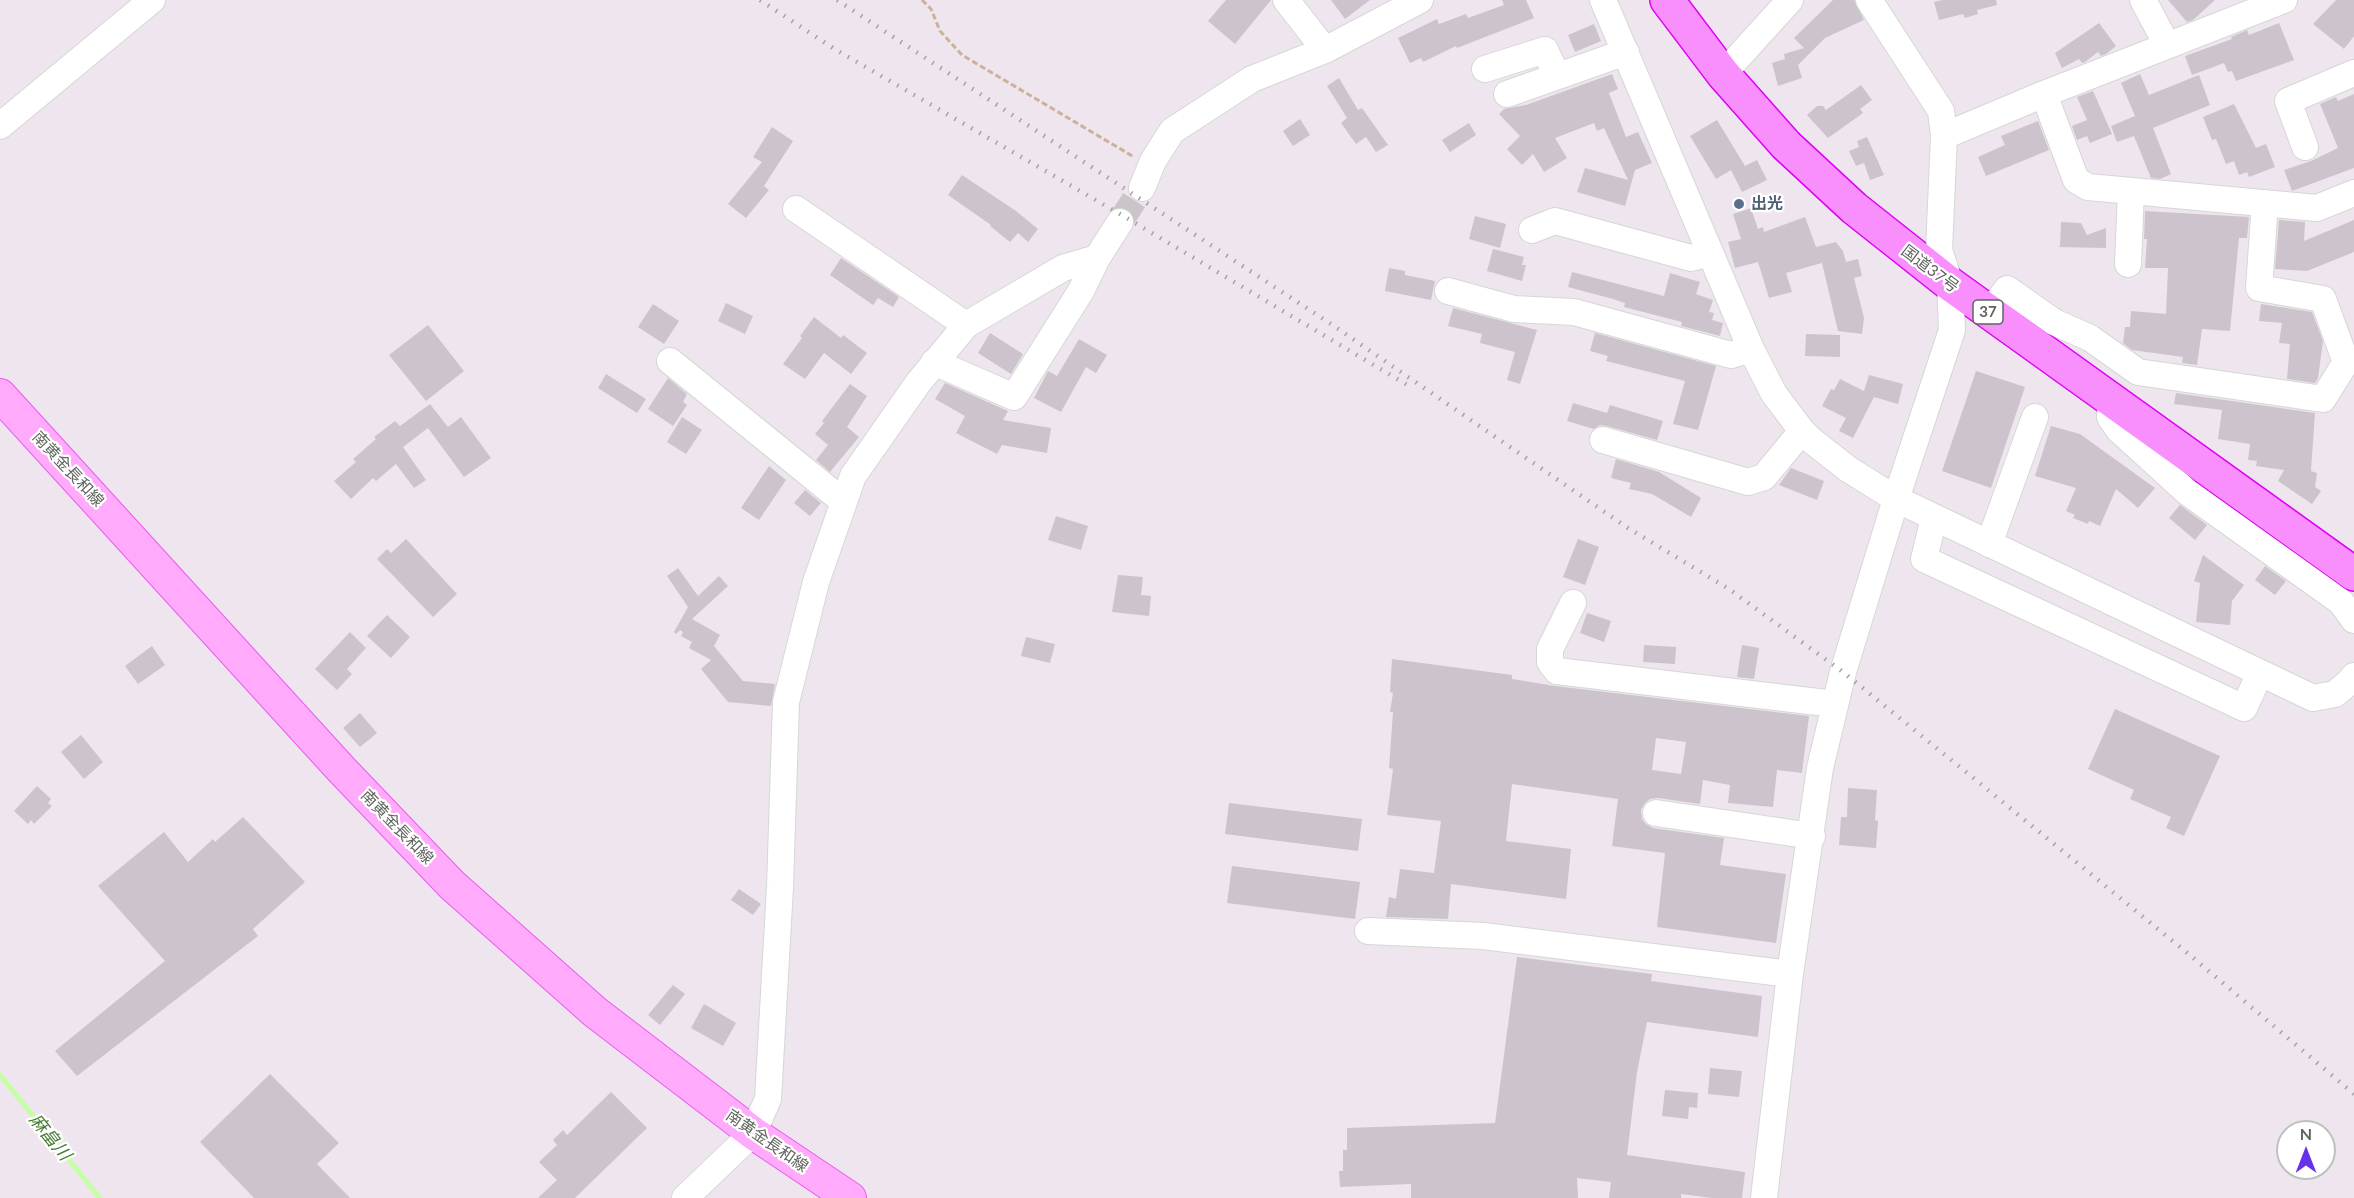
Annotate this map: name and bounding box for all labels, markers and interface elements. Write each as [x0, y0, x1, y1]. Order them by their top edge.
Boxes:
place label: 出光 [1751, 194, 1783, 214]
marker: 出光 [1732, 197, 1746, 211]
street label: 国道37号 [1898, 241, 1962, 297]
road number: 37 [1973, 300, 2003, 324]
street label: 南黄金長和線 [28, 427, 108, 511]
street label: 南黄金長和線 [357, 786, 437, 868]
street label: 南黄金長和線 [722, 1106, 812, 1176]
water label: 麻畠川 [25, 1109, 75, 1165]
north arrow [2276, 1120, 2336, 1180]
text: N [2300, 1124, 2312, 1143]

